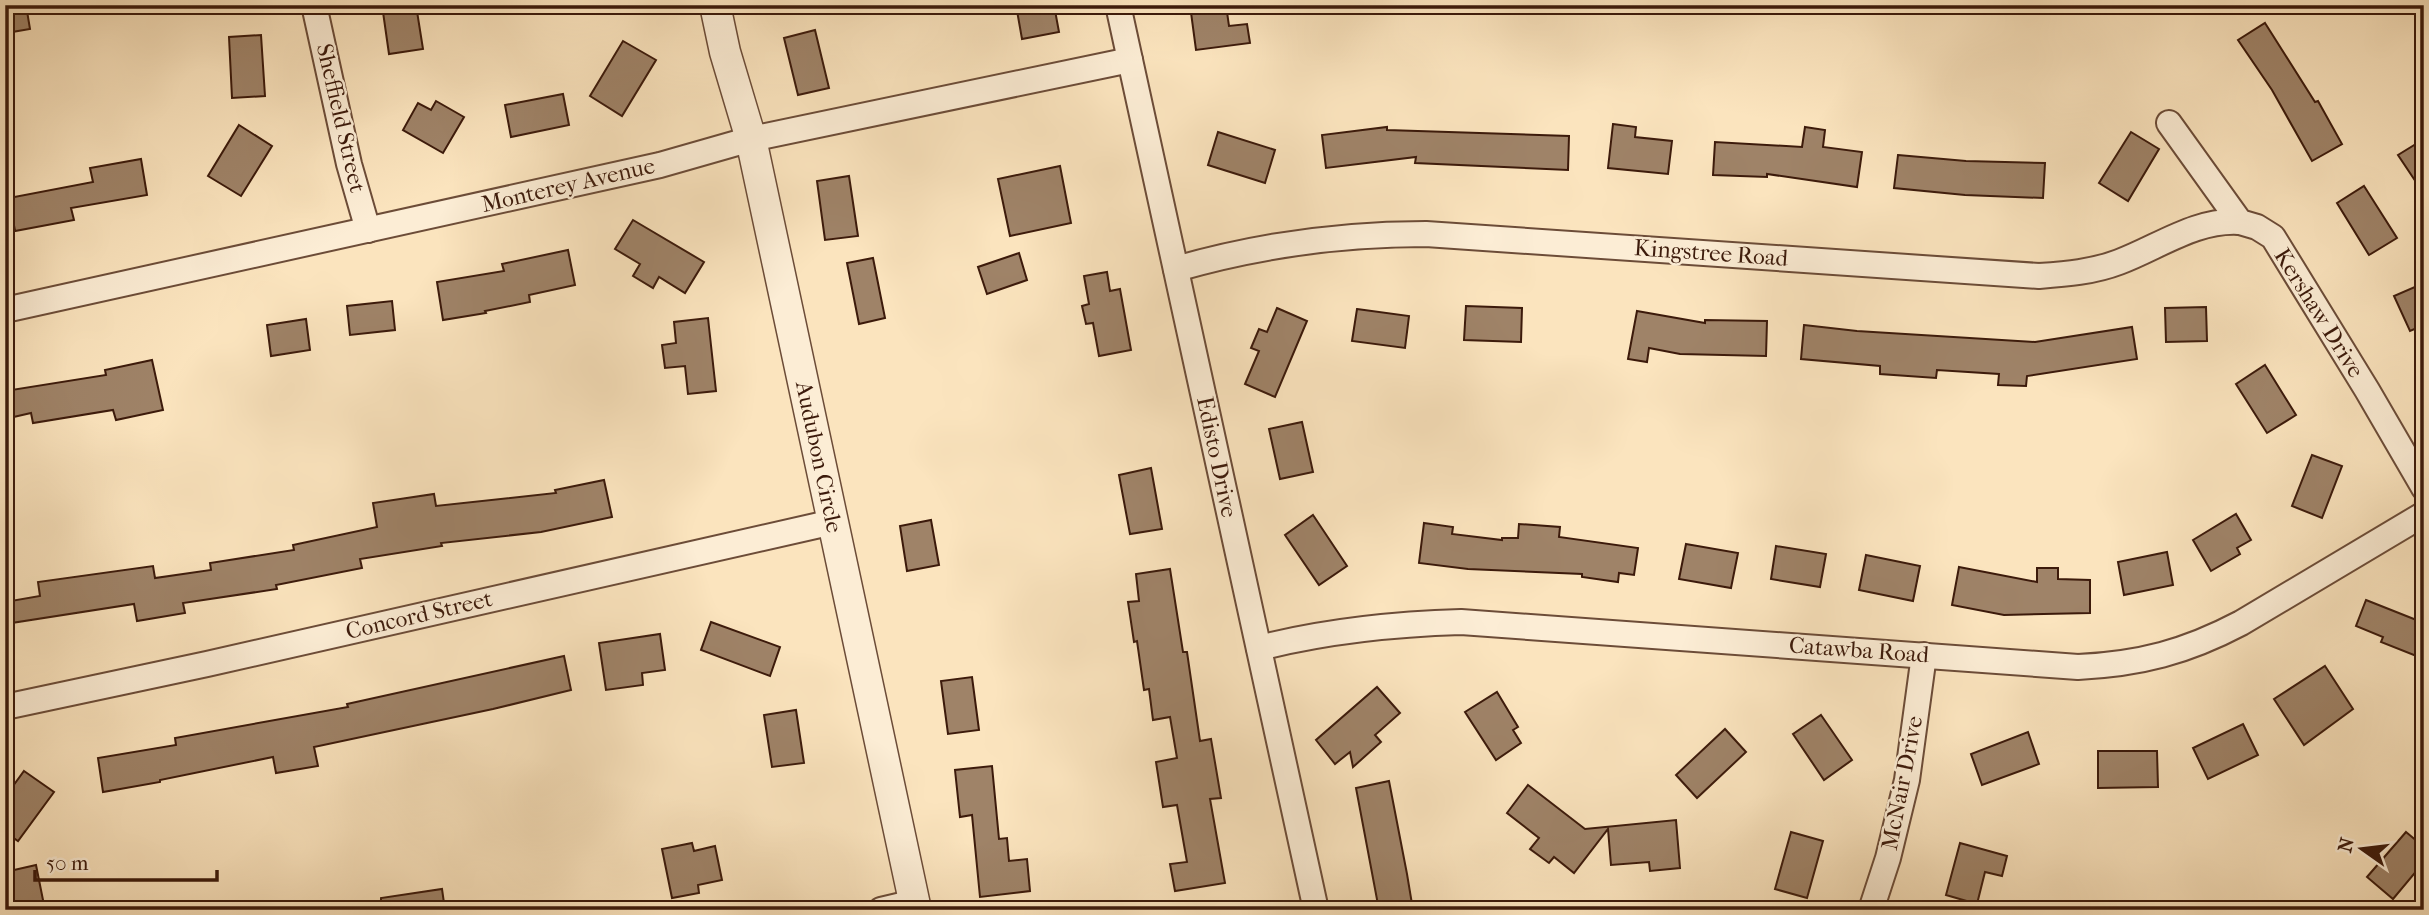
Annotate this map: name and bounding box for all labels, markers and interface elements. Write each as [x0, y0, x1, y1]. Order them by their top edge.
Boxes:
street label: Sheffield Street [311, 41, 371, 195]
street label: Monterey Avenue [479, 152, 657, 218]
street label: Kingstree Road [1633, 234, 1789, 272]
street label: Kershaw Drive [2269, 243, 2369, 383]
street label: Audubon Circle [790, 378, 848, 535]
street label: Edisto Drive [1191, 394, 1243, 520]
street label: Concord Street [343, 585, 495, 645]
street label: Catawba Road [1788, 632, 1930, 668]
street label: McNair Drive [1876, 714, 1928, 852]
north arrow [2328, 814, 2398, 884]
text: N [2334, 835, 2359, 855]
scale bar [35, 838, 217, 882]
text: 50 m [46, 851, 89, 875]

